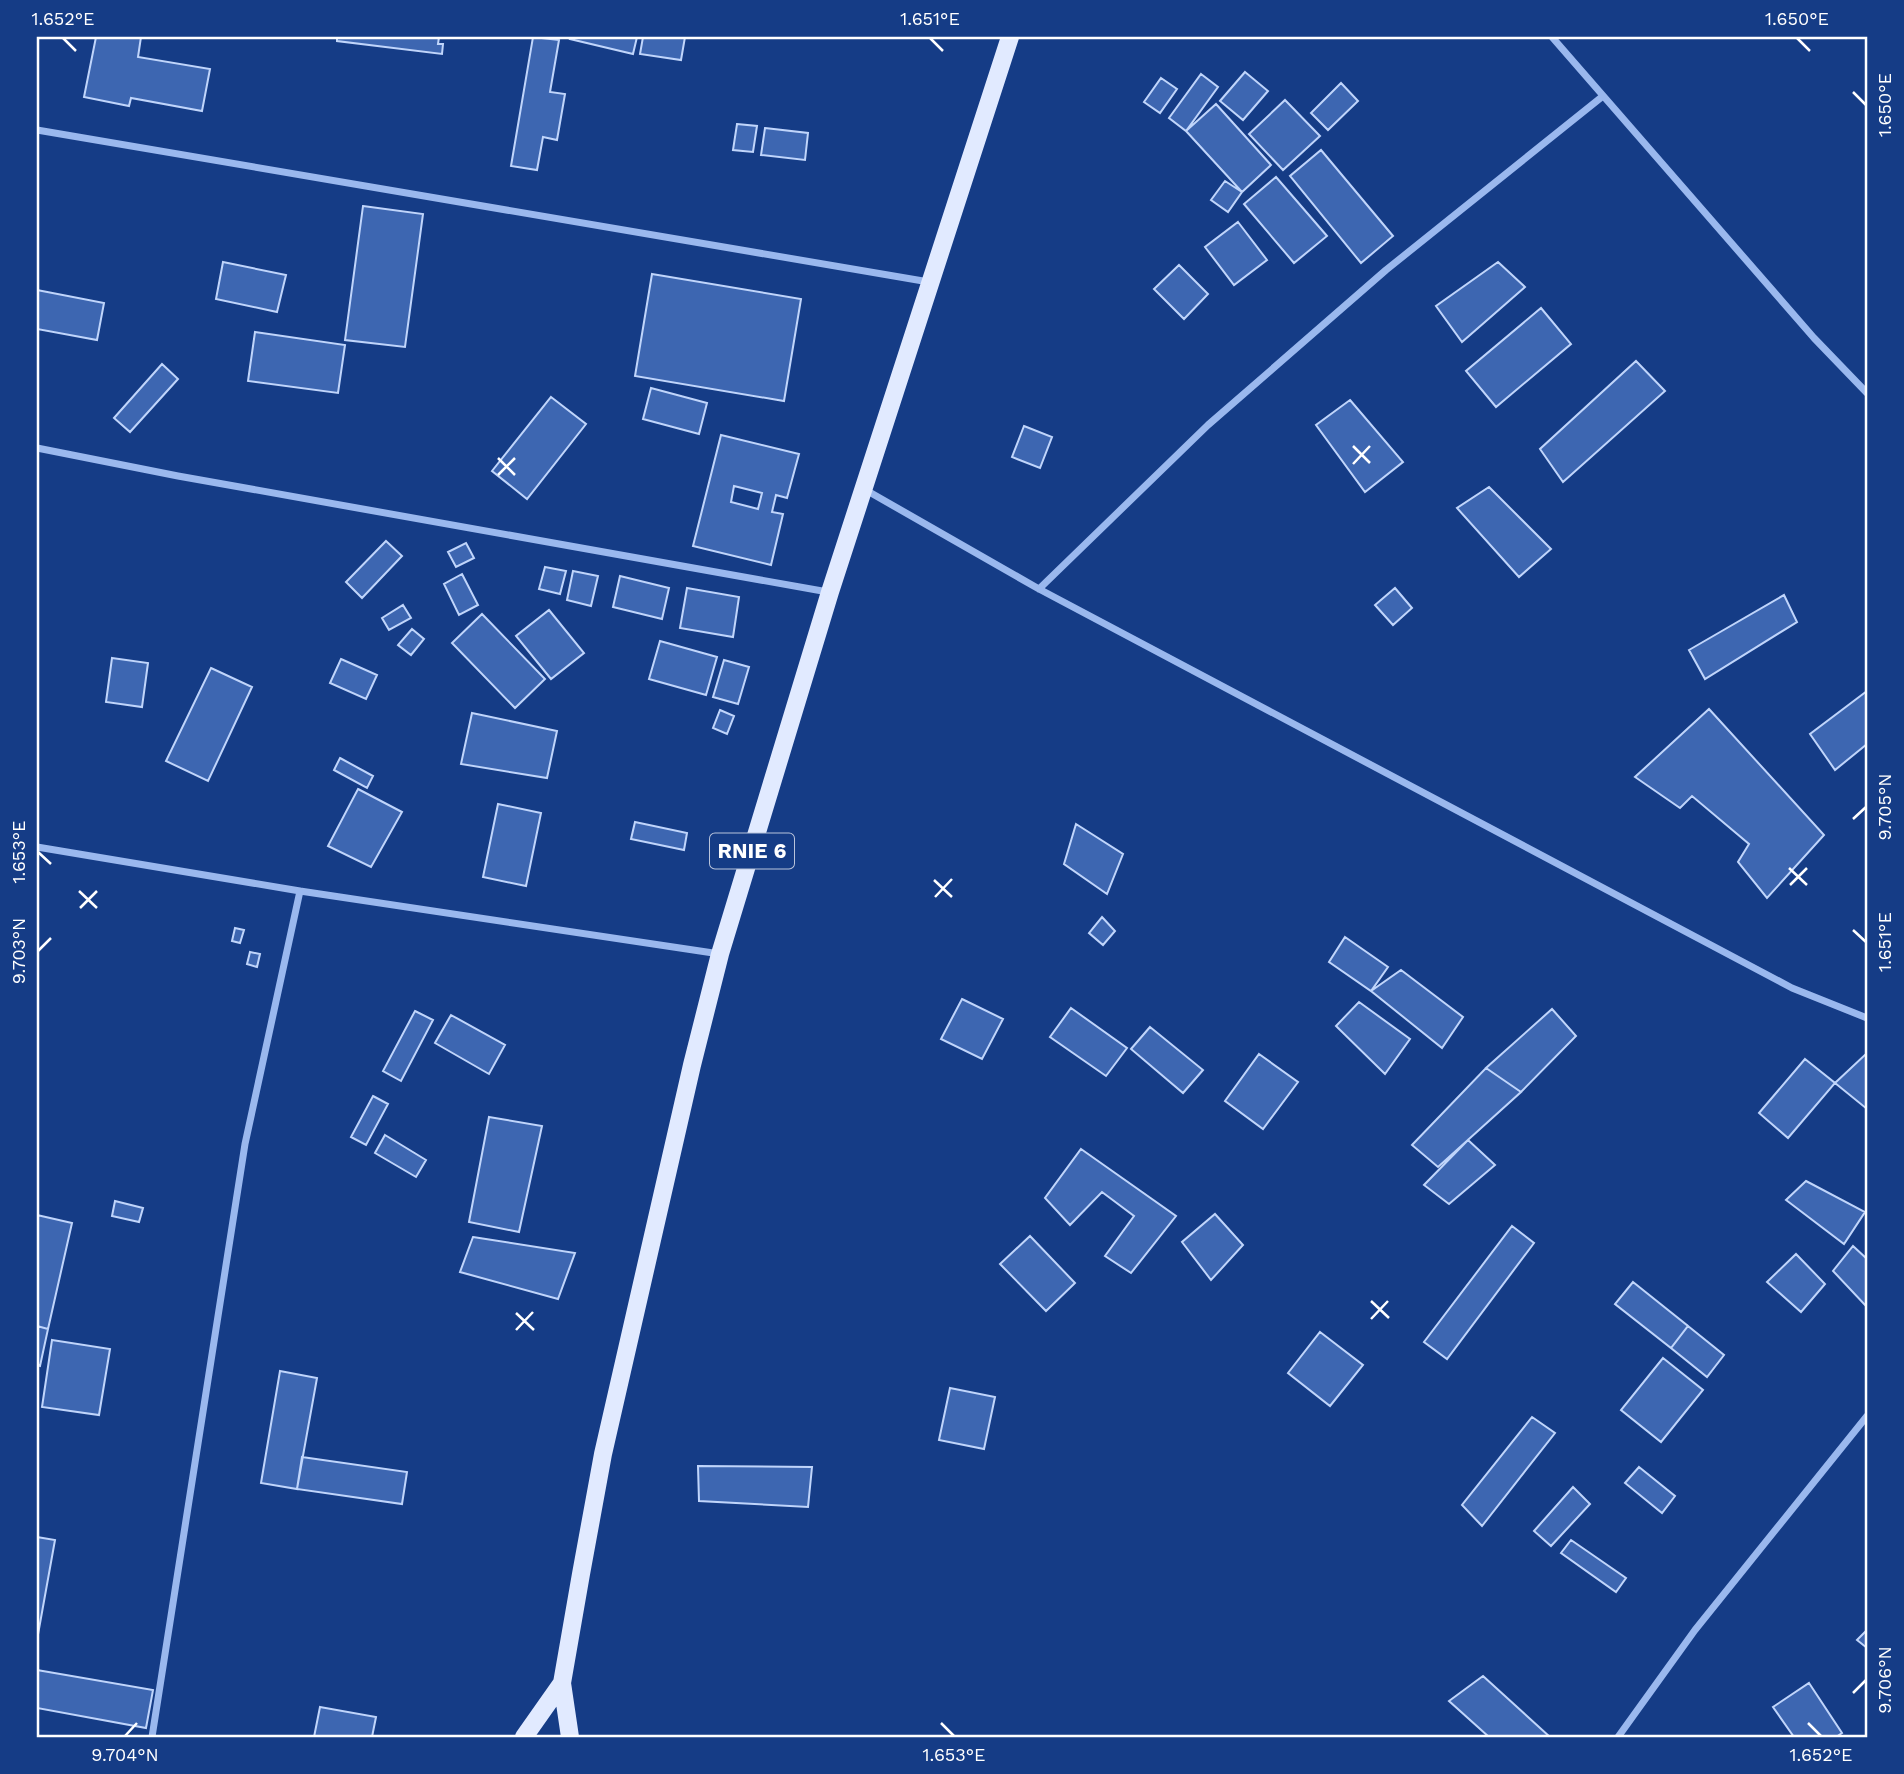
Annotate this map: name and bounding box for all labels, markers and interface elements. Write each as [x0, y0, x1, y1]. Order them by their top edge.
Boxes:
text: 1.652°E [31, 8, 95, 29]
text: 1.651°E [900, 8, 960, 29]
text: 1.650°E [1765, 8, 1829, 29]
text: 1.650°E [1874, 73, 1895, 137]
text: 9.705°N [1874, 774, 1895, 840]
text: 1.653°E [8, 820, 29, 884]
road number: RNIE 6 [710, 834, 794, 868]
text: 1.651°E [1874, 912, 1895, 972]
text: 9.703°N [8, 918, 29, 984]
text: 9.706°N [1874, 1646, 1895, 1714]
text: 9.704°N [91, 1744, 159, 1765]
text: 1.653°E [922, 1744, 986, 1765]
text: 1.652°E [1789, 1744, 1853, 1765]

